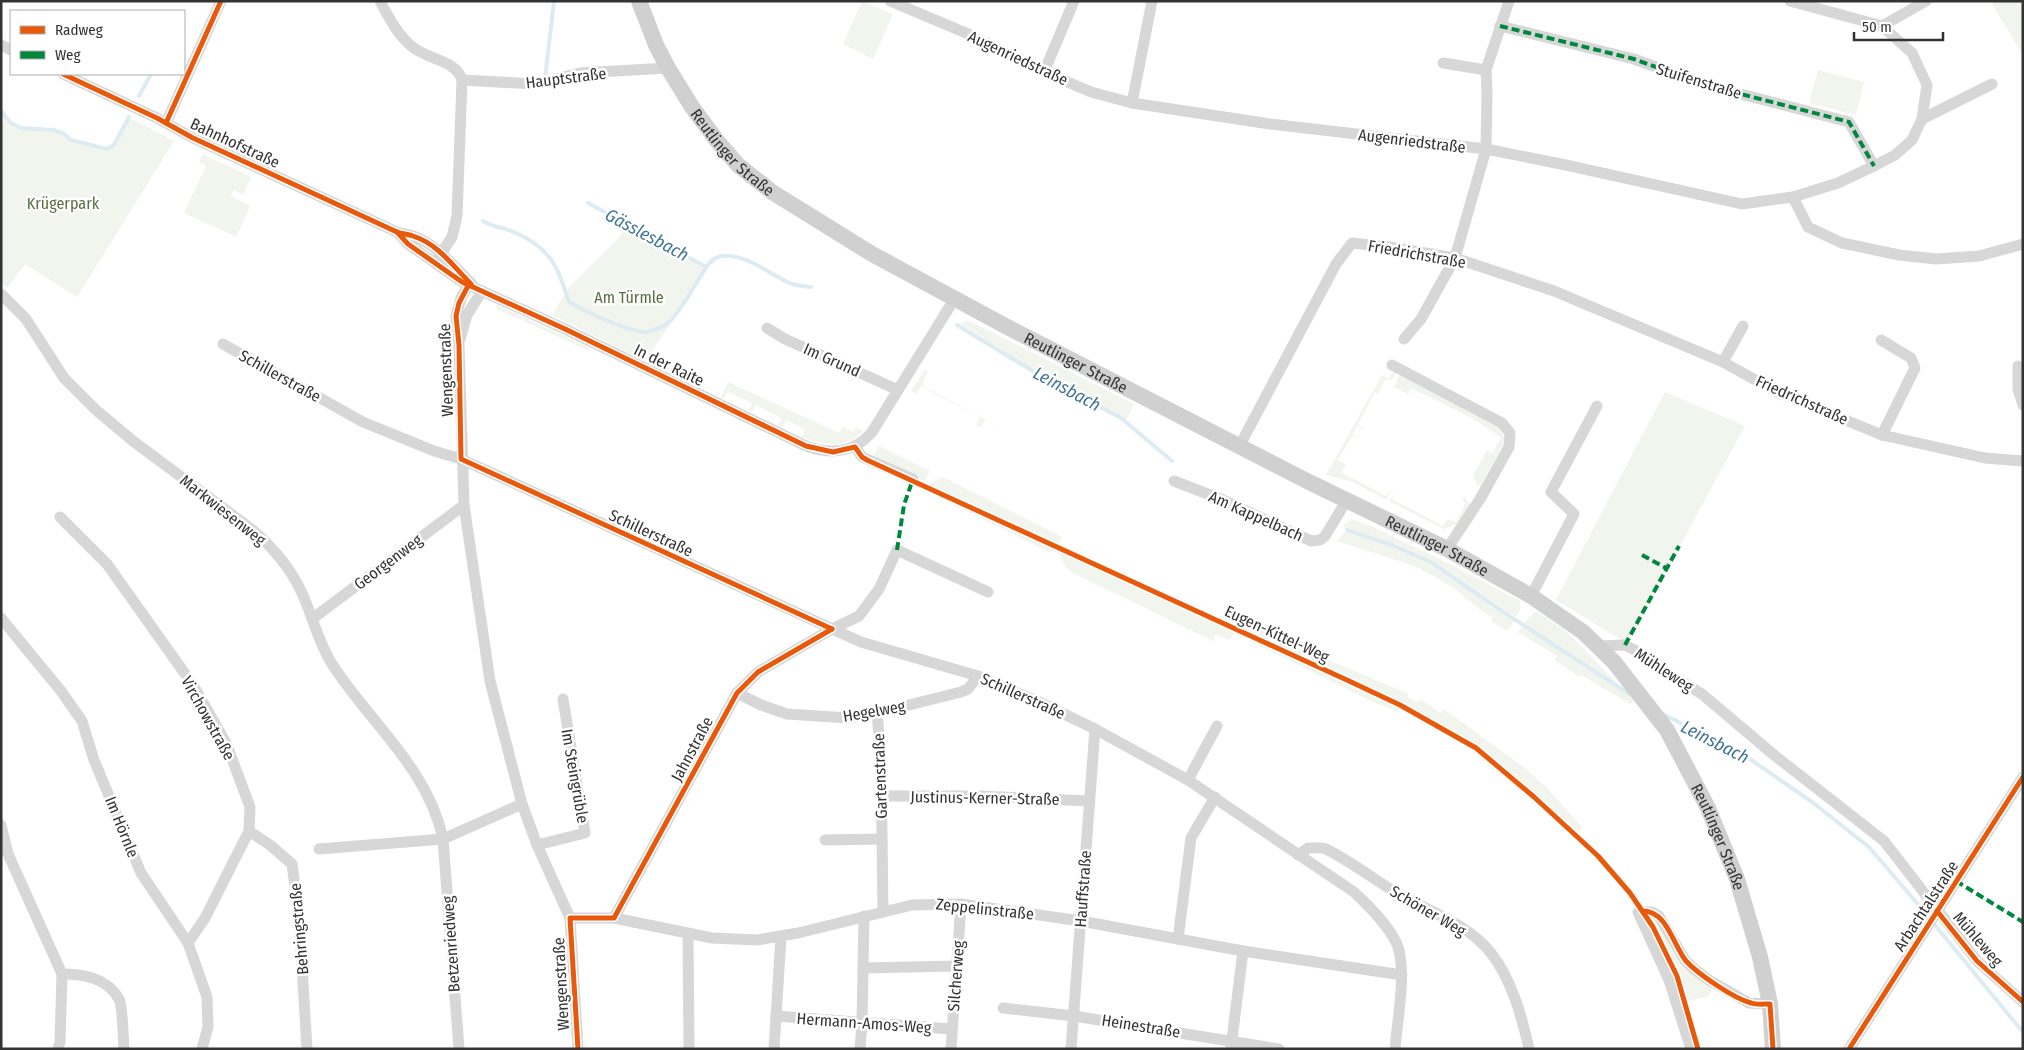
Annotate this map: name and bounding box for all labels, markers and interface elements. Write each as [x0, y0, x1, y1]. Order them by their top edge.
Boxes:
legend [10, 10, 185, 75]
scale bar [1854, 10, 1943, 42]
text: 50 m [1862, 18, 1892, 36]
text: Radweg [55, 21, 103, 39]
street label: Augenriedstraße [965, 27, 1071, 89]
text: Weg [55, 46, 81, 64]
street label: Stuifenstraße [1654, 59, 1744, 103]
street label: Hauptstraße [525, 64, 608, 92]
street label: Reutlinger Straße [687, 105, 778, 200]
street label: Bahnhofstraße [187, 114, 283, 172]
street label: Augenriedstraße [1357, 125, 1467, 157]
park label: Krügerpark [27, 194, 100, 213]
water label: Gässlesbach [602, 204, 692, 266]
street label: Friedrichstraße [1367, 236, 1467, 272]
park label: Am Türmle [594, 288, 664, 307]
street label: Wengenstraße [435, 323, 457, 417]
street label: Reutlinger Straße [1021, 328, 1131, 397]
street label: Im Grund [801, 339, 863, 381]
street label: In der Raite [631, 340, 707, 390]
street label: Schillerstraße [236, 346, 324, 406]
water label: Leinsbach [1029, 362, 1105, 416]
street label: Friedrichstraße [1753, 371, 1851, 429]
street label: Markwiesenweg [176, 471, 270, 550]
street label: Am Kappelbach [1206, 487, 1306, 545]
street label: Schillerstraße [606, 505, 696, 561]
street label: Reutlinger Straße [1382, 511, 1492, 580]
street label: Georgenweg [350, 530, 426, 594]
street label: Eugen-Kittel-Weg [1222, 602, 1333, 667]
street label: Mühleweg [1631, 644, 1697, 696]
street label: Schillerstraße [978, 669, 1068, 723]
street label: Virchowstraße [177, 673, 239, 763]
street label: Hegelweg [841, 696, 907, 726]
street label: Jahnstraße [667, 713, 717, 785]
water label: Leinsbach [1677, 716, 1753, 768]
street label: Im Steingrüble [557, 727, 593, 825]
street label: Gartenstraße [869, 733, 891, 819]
street label: Reutlinger Straße [1687, 780, 1749, 892]
street label: Justinus-Kerner-Straße [910, 787, 1060, 809]
street label: Im Hörnle [101, 794, 143, 861]
street label: Hauffstraße [1071, 850, 1095, 928]
street label: Arbachtalstraße [1890, 857, 1962, 955]
street label: Behringstraße [286, 882, 312, 976]
street label: Schöner Weg [1387, 882, 1470, 941]
street label: Zeppelinstraße [935, 894, 1035, 924]
street label: Betzenriedweg [438, 895, 464, 993]
street label: Mühleweg [1949, 908, 2007, 971]
street label: Wengenstraße [549, 937, 573, 1031]
street label: Silcherweg [944, 940, 968, 1012]
street label: Hermann-Amos-Weg [796, 1009, 932, 1037]
street label: Heinestraße [1100, 1010, 1182, 1042]

